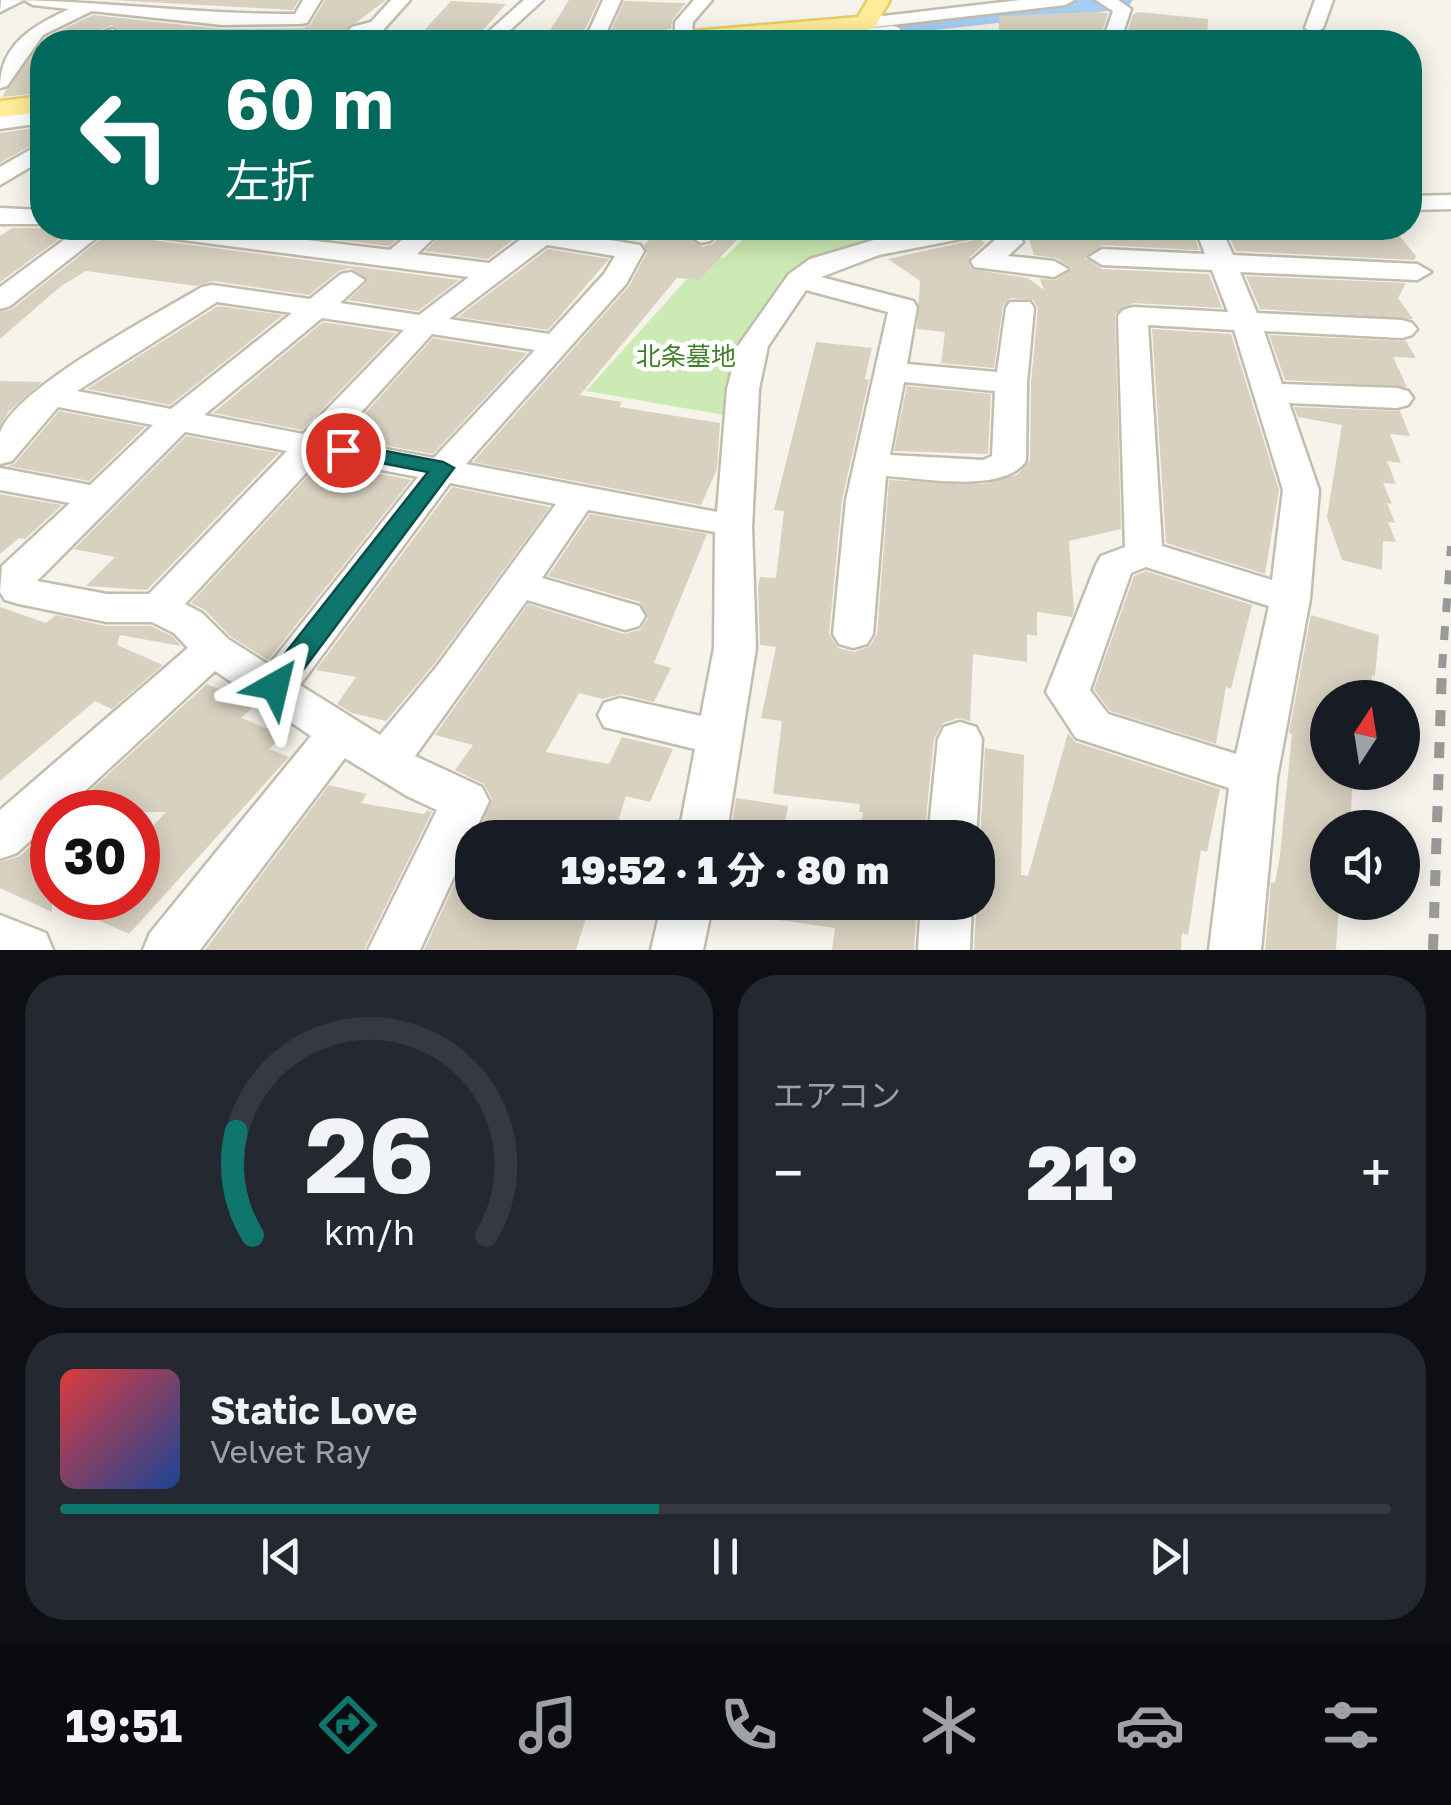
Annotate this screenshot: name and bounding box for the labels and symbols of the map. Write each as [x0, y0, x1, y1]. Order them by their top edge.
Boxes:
park label: 北条墓地 [636, 340, 736, 371]
pin [301, 408, 386, 493]
position arrow [223, 634, 327, 738]
north arrow [1310, 680, 1420, 790]
speed limit sign: 30 [30, 790, 160, 920]

